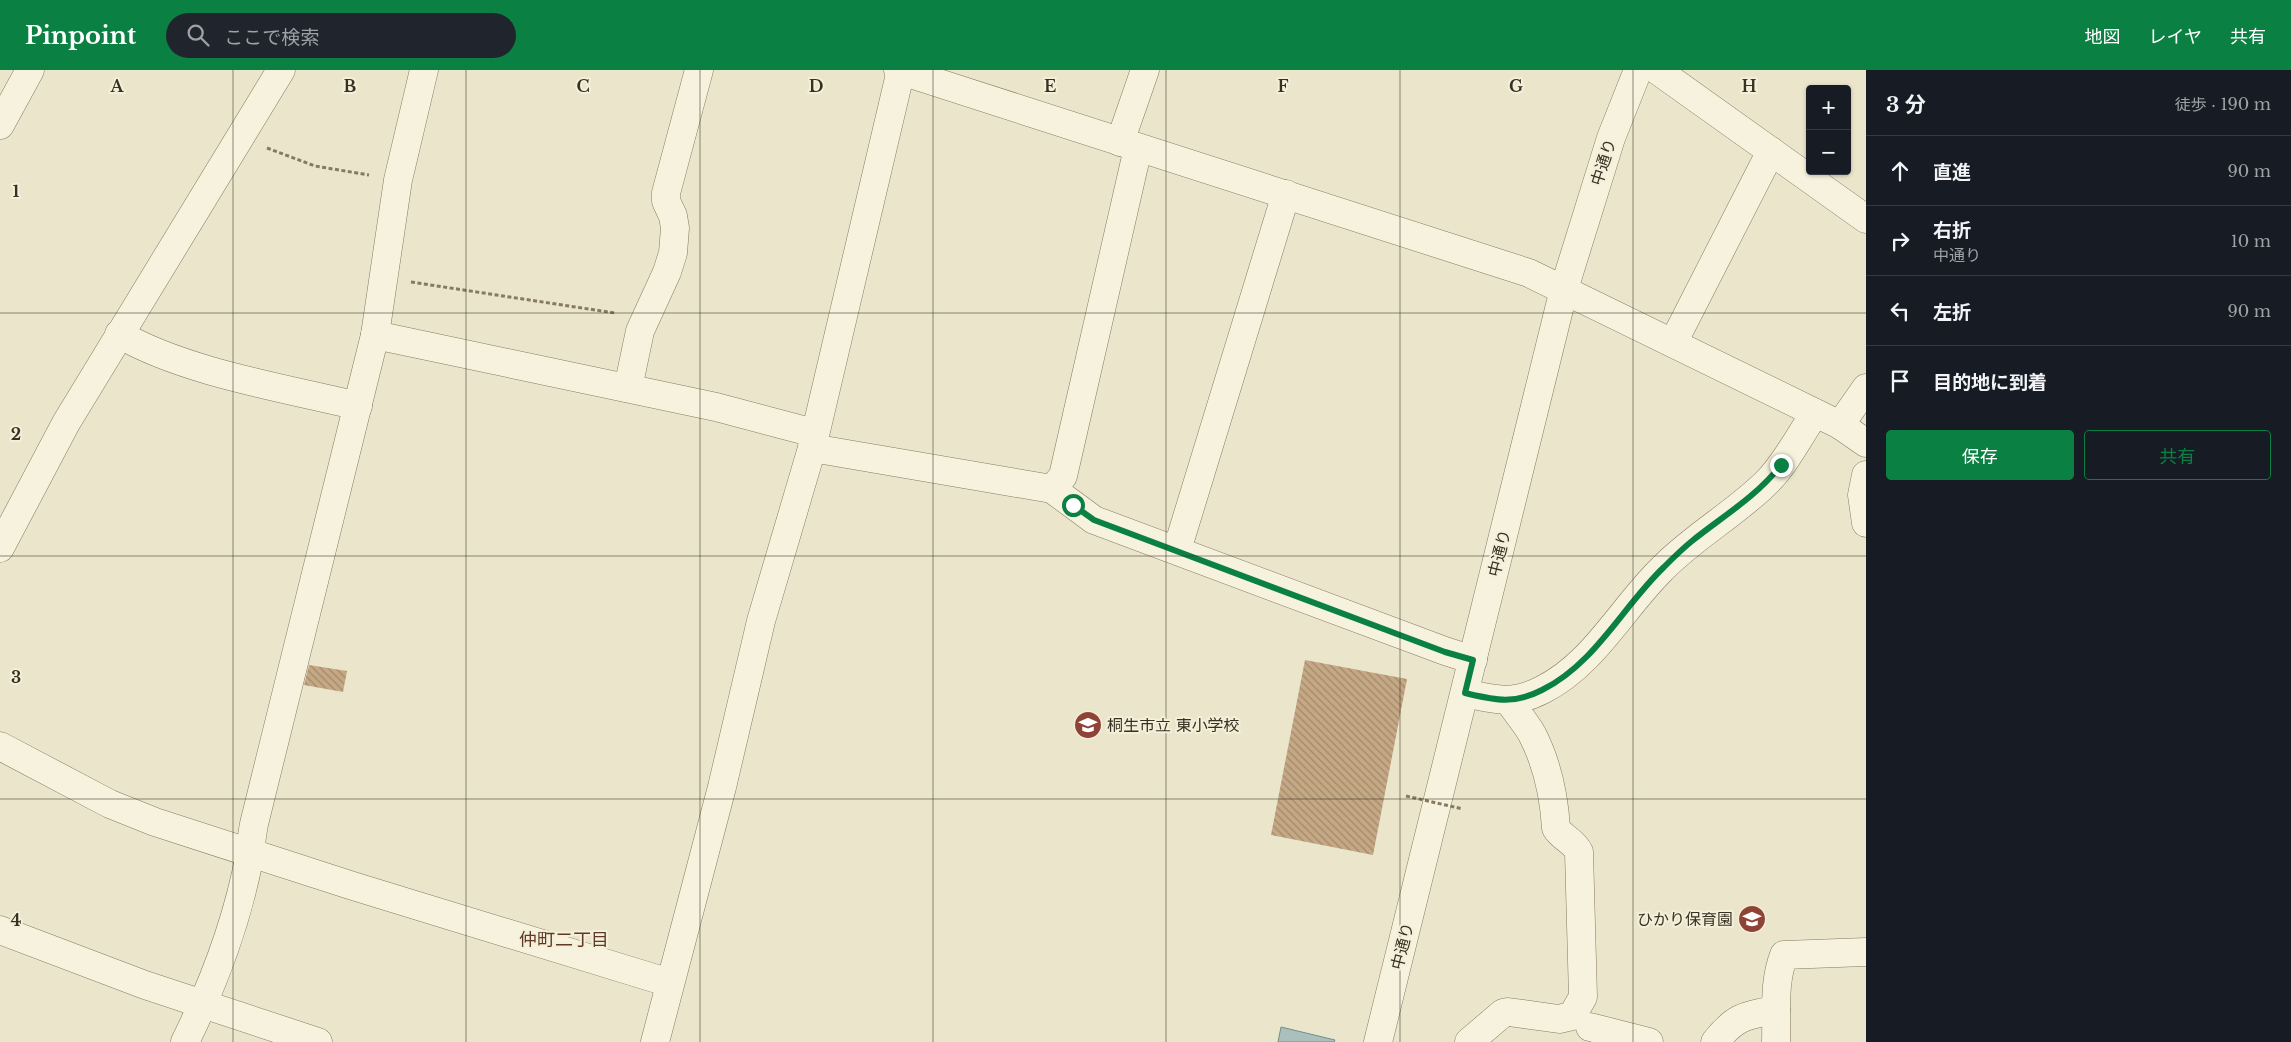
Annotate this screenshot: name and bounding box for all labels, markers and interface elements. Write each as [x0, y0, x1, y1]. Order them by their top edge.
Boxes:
search box [166, 13, 516, 58]
text: Pinpoint [25, 21, 136, 50]
icon: search [184, 21, 212, 49]
text: ここで検索 [224, 26, 319, 49]
text: 地図 [2085, 26, 2121, 48]
text: レイヤ [2149, 26, 2202, 48]
text: 共有 [2230, 26, 2266, 48]
text: A [110, 76, 125, 96]
text: B [344, 76, 357, 96]
text: C [576, 76, 590, 96]
text: D [809, 76, 823, 96]
text: E [1044, 76, 1056, 96]
text: F [1277, 76, 1289, 96]
text: G [1509, 76, 1523, 96]
text: H [1741, 76, 1757, 96]
map controls [1806, 85, 1851, 175]
button: + [1806, 85, 1851, 130]
text: 3 分 [1886, 92, 1926, 118]
text: 徒歩 · 190 m [2175, 94, 2271, 114]
button: − [1806, 130, 1851, 175]
street label: 中通り [1586, 136, 1620, 188]
icon: ahead [1886, 157, 1914, 185]
text: 直進 [1933, 161, 1971, 184]
text: 90 m [2228, 161, 2271, 181]
text: 1 [13, 181, 20, 201]
text: 右折 [1933, 219, 1971, 242]
icon: right [1886, 227, 1914, 255]
text: 10 m [2231, 231, 2271, 251]
text: 中通り [1933, 245, 1981, 265]
icon: left [1886, 297, 1914, 325]
text: 左折 [1933, 301, 1971, 324]
text: 90 m [2228, 301, 2271, 321]
icon: arrive [1886, 367, 1914, 395]
text: 目的地に到着 [1933, 371, 2047, 394]
text: 2 [11, 424, 21, 444]
button: 保存 [1886, 430, 2074, 480]
button: 共有 [2084, 430, 2271, 480]
route end [1770, 454, 1793, 477]
route start [1062, 494, 1085, 517]
street label: 中通り [1483, 527, 1515, 579]
text: 3 [11, 667, 21, 687]
school or university icon: 桐生市立 東小学校 [1073, 710, 1103, 740]
place label: 桐生市立 東小学校 [1107, 715, 1240, 735]
school or university icon: ひかり保育園 [1737, 904, 1767, 934]
place label: ひかり保育園 [1637, 909, 1733, 929]
text: 4 [11, 910, 21, 930]
street label: 中通り [1386, 920, 1418, 972]
district label: 仲町二丁目 [519, 929, 609, 951]

